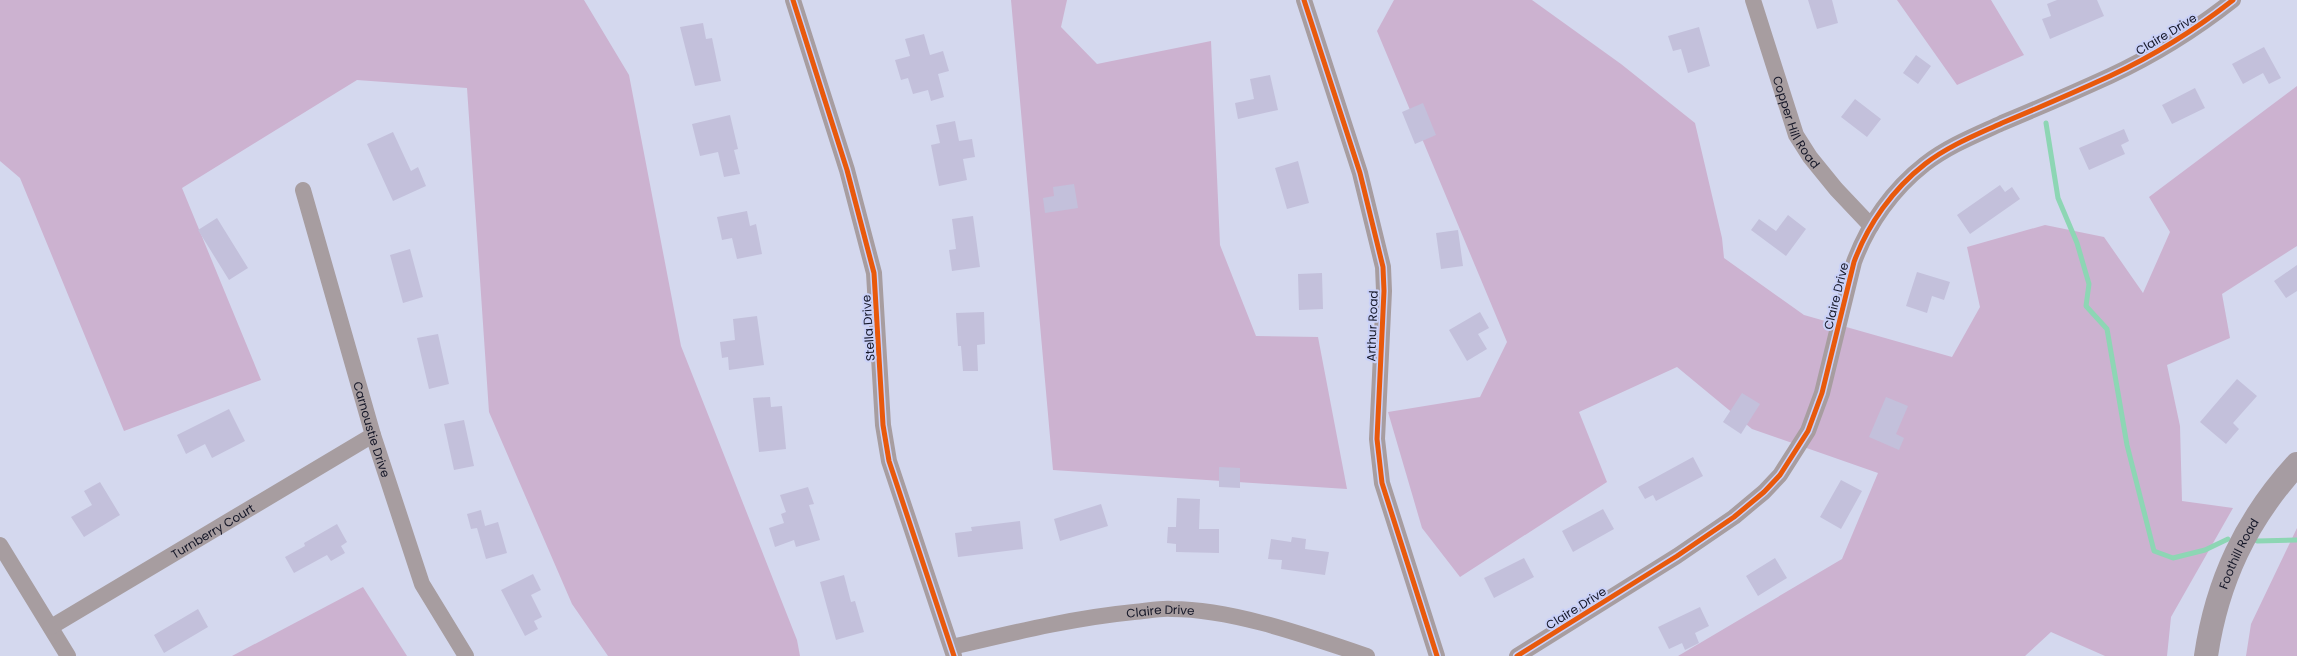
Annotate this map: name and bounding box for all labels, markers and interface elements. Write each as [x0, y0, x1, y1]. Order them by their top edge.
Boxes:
street label: Claire Drive [2132, 9, 2200, 59]
street label: Copper Hill Road [1769, 74, 1824, 172]
street label: Claire Drive [1819, 261, 1853, 331]
street label: Arthur Road [1362, 290, 1382, 362]
street label: Stella Drive [857, 294, 879, 362]
street label: Carnoustie Drive [350, 379, 395, 479]
street label: Turnberry Court [168, 499, 257, 562]
street label: Foothill Road [2214, 515, 2262, 591]
street label: Claire Drive [1542, 583, 1610, 633]
street label: Claire Drive [1125, 600, 1195, 621]

